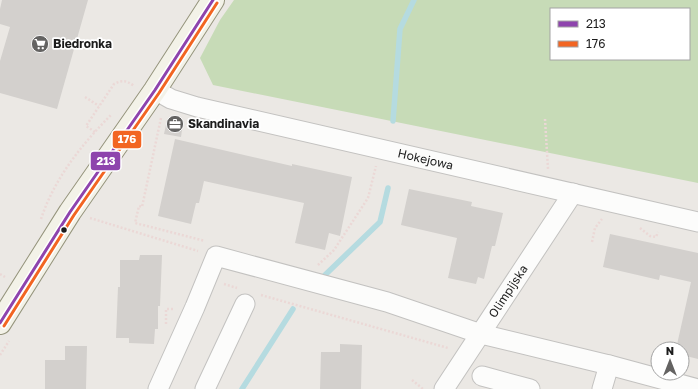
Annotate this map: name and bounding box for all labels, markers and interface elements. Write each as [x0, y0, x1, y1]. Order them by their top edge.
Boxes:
legend [550, 8, 690, 60]
text: 213 [586, 16, 606, 31]
supermarket icon: Biedronka [30, 34, 50, 54]
place label: Biedronka [53, 36, 112, 51]
text: 176 [586, 36, 605, 51]
office icon: Skandinavia [165, 114, 185, 134]
place label: Skandinavia [188, 116, 259, 131]
line badge: 176 [112, 130, 142, 149]
text: 176 [118, 132, 136, 145]
street label: Hokejowa [396, 145, 455, 173]
line badge: 213 [90, 151, 121, 171]
text: 213 [96, 154, 116, 167]
unlabelled marker [59, 225, 69, 235]
street label: Olimpijska [485, 262, 531, 320]
north arrow [650, 341, 690, 381]
text: N [666, 344, 674, 357]

